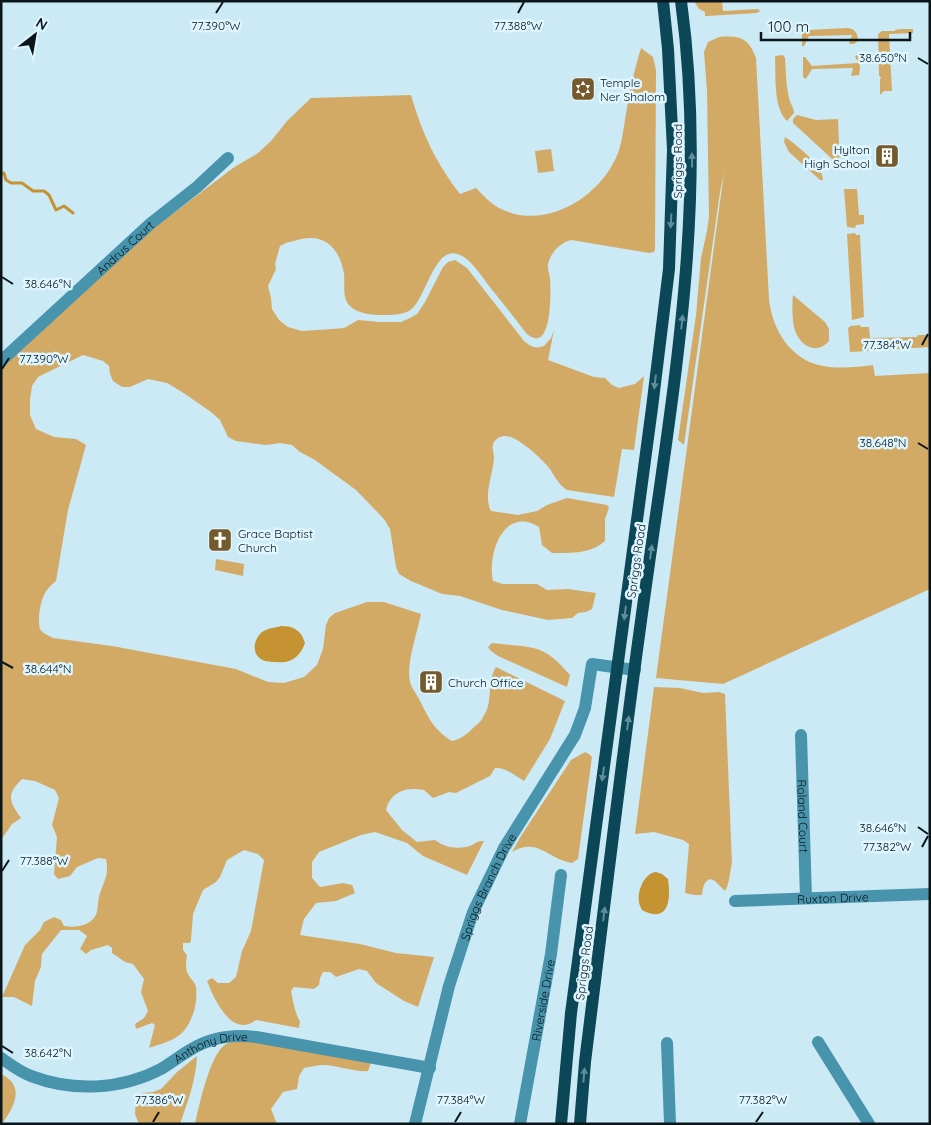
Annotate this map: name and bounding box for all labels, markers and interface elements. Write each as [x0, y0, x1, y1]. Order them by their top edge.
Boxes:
north arrow [10, 10, 60, 60]
scale bar [761, 10, 910, 42]
text: N [33, 13, 51, 34]
text: 100 m [768, 17, 809, 36]
text: 77.390°W [191, 18, 241, 33]
text: 77.388°W [494, 18, 543, 33]
text: 38.650°N [859, 50, 907, 65]
place label: Temple Ner Shalom [600, 75, 665, 104]
synagogue icon: Temple Ner Shalom [570, 76, 596, 102]
street label: Spriggs Road [670, 124, 685, 198]
place label: Hylton High School [804, 142, 870, 171]
building icon: Hylton High School [874, 143, 900, 169]
one-way arrow [688, 151, 696, 167]
one-way arrow [667, 213, 675, 229]
street label: Andrus Court [93, 217, 156, 278]
text: 38.646°N [24, 276, 72, 291]
one-way arrow [678, 313, 686, 329]
text: 77.384°W [863, 337, 912, 352]
text: 77.390°W [19, 351, 69, 366]
one-way arrow [651, 374, 659, 390]
text: 38.648°N [859, 435, 907, 450]
street label: Spriggs Road [623, 523, 649, 599]
place label: Grace Baptist Church [238, 526, 313, 555]
church icon: Grace Baptist Church [207, 527, 233, 553]
one-way arrow [647, 544, 655, 560]
one-way arrow [621, 605, 629, 621]
text: 38.644°N [25, 661, 71, 676]
building icon: Church Office [418, 669, 444, 695]
place label: Church Office [448, 675, 524, 690]
one-way arrow [624, 715, 632, 731]
one-way arrow [599, 766, 607, 782]
street label: Roland Court [795, 779, 812, 853]
text: 38.646°N [859, 820, 907, 835]
street label: Spriggs Branch Drive [457, 830, 519, 942]
text: 77.382°W [863, 839, 912, 854]
text: 77.388°W [20, 853, 69, 868]
street label: Ruxton Drive [797, 889, 869, 906]
one-way arrow [600, 906, 608, 922]
street label: Spriggs Road [572, 925, 596, 1001]
street label: Riverside Drive [528, 958, 557, 1042]
street label: Anthony Drive [171, 1028, 248, 1066]
text: 38.642°N [24, 1045, 72, 1060]
one-way arrow [580, 1067, 588, 1083]
text: 77.386°W [135, 1092, 184, 1107]
text: 77.384°W [437, 1092, 486, 1107]
text: 77.382°W [739, 1092, 788, 1107]

